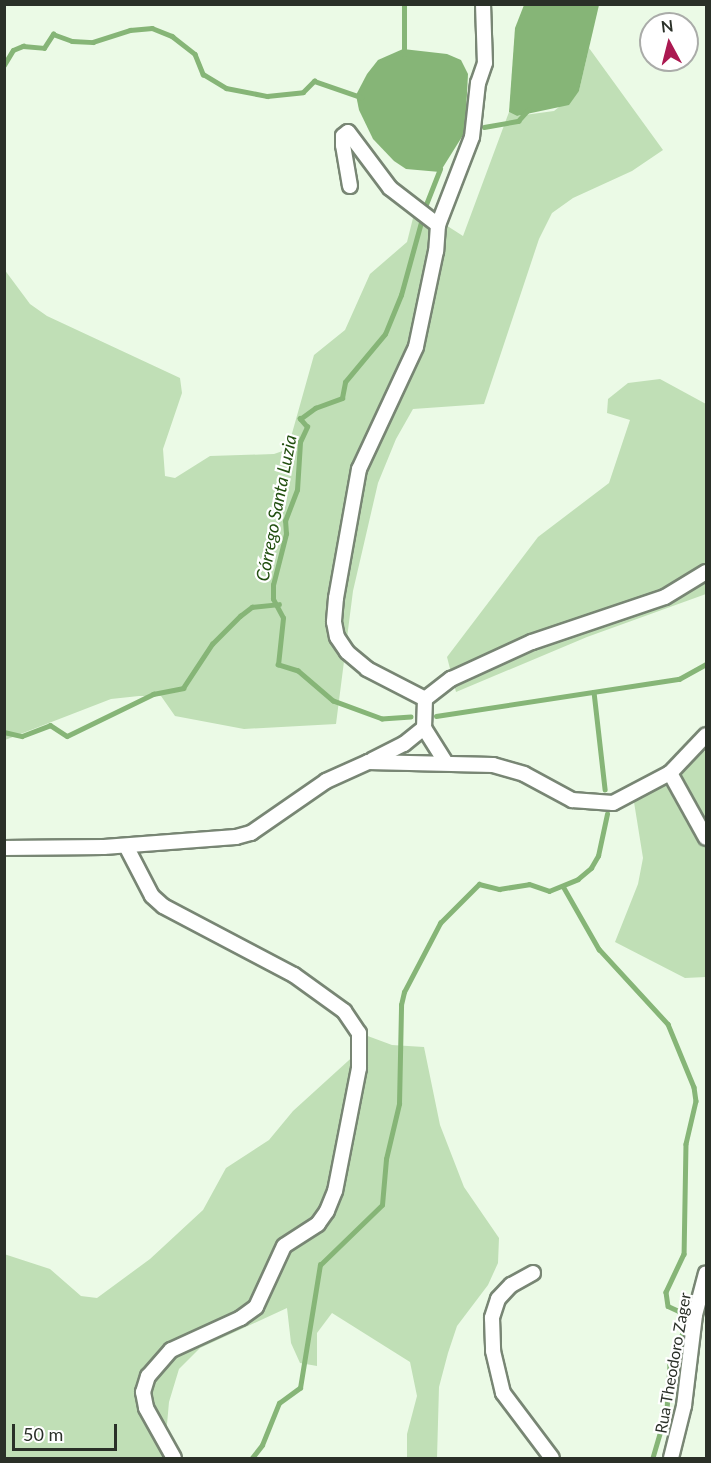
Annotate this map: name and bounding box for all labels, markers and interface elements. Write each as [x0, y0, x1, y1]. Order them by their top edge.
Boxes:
north arrow [639, 12, 699, 72]
text: N [660, 15, 674, 36]
water label: Córrego Santa Luzia [251, 433, 301, 583]
street label: Rua Theodoro Zager [651, 1291, 695, 1435]
scale bar [15, 1412, 120, 1450]
text: 50 m [23, 1423, 63, 1445]

